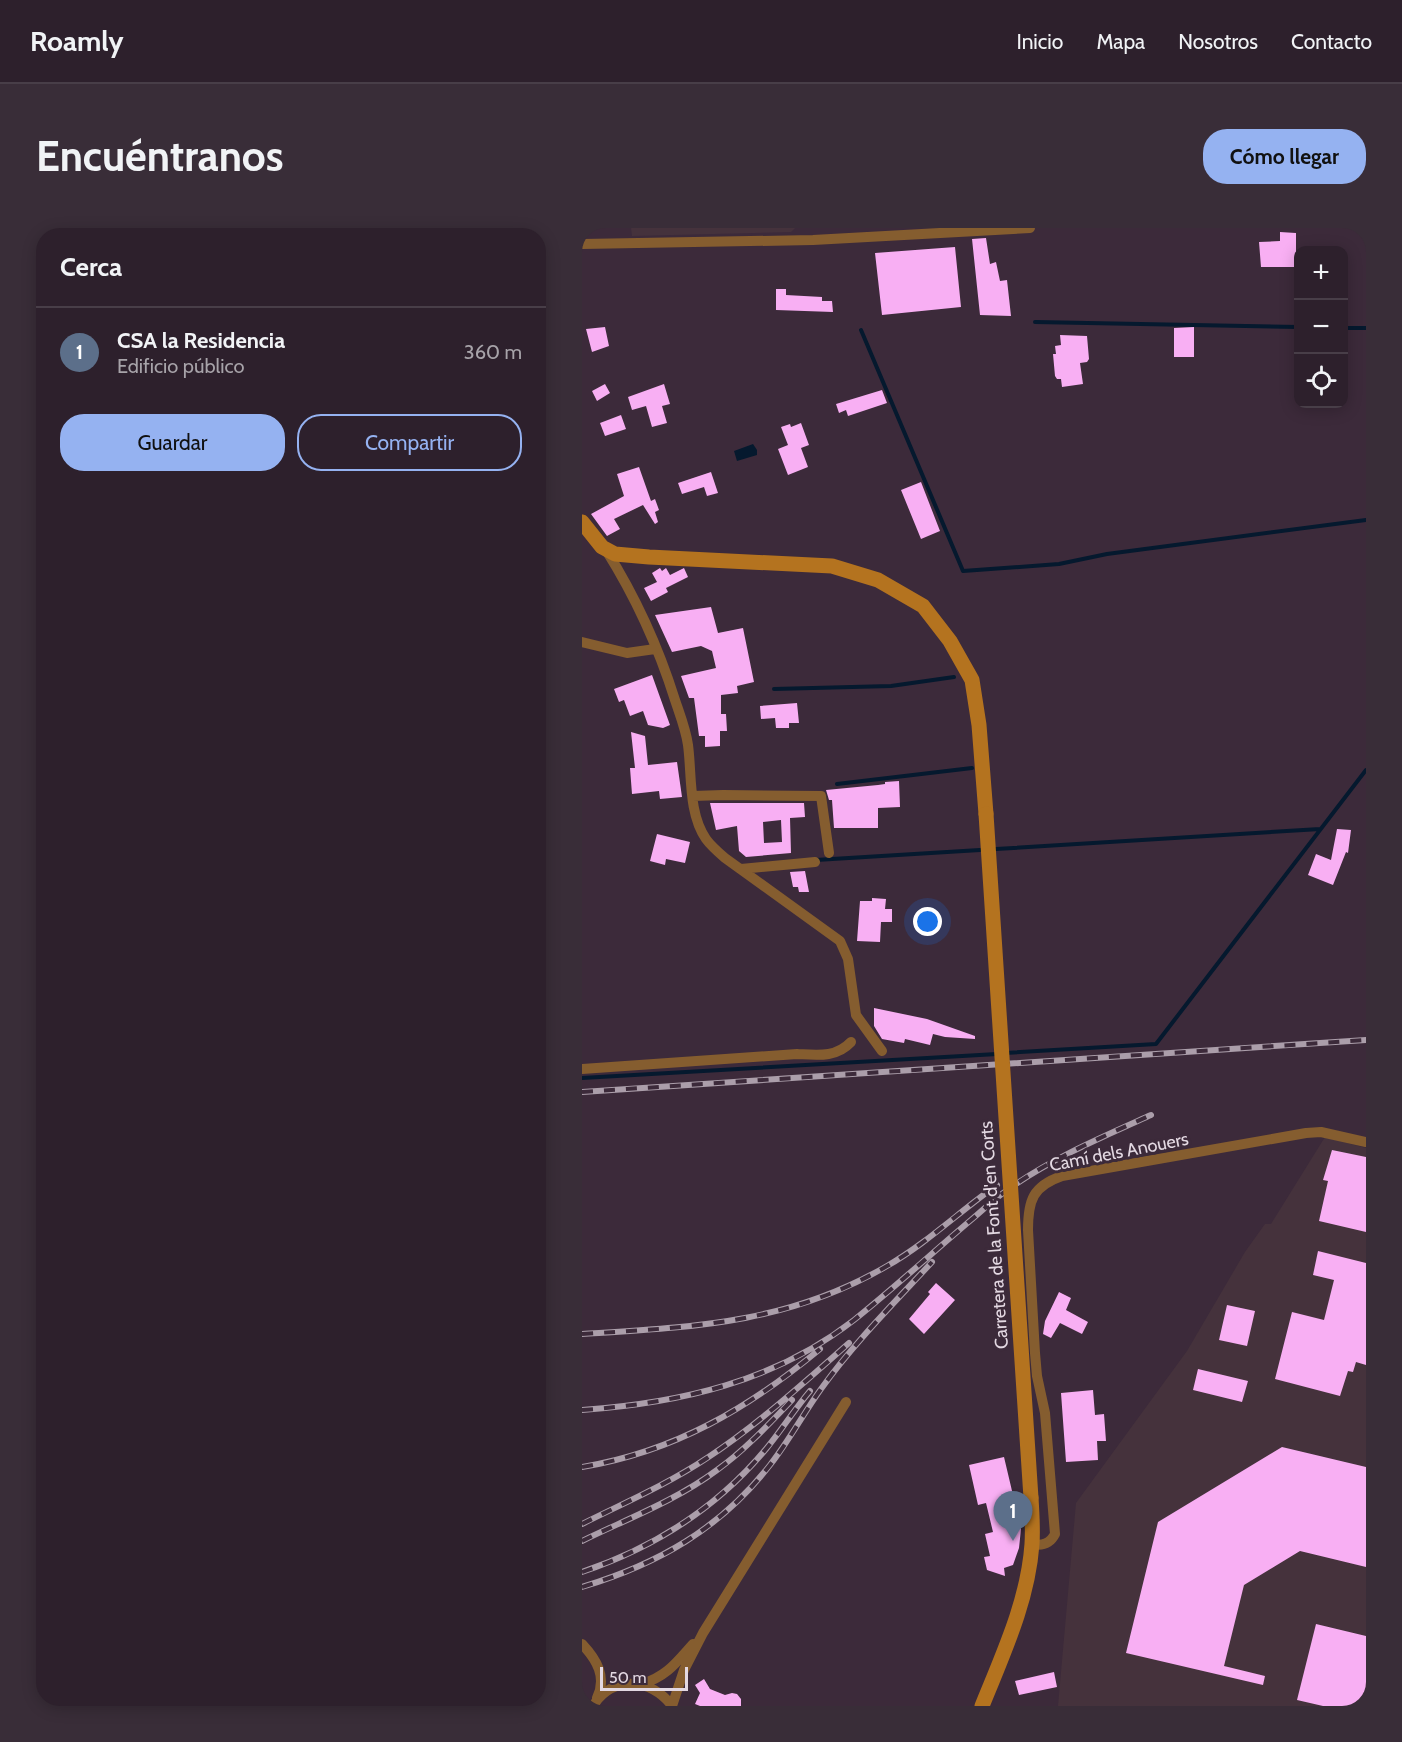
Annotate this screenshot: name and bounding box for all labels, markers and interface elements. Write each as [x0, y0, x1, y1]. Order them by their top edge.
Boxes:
text: Roamly [30, 24, 124, 58]
text: Inicio [1016, 29, 1063, 54]
text: Mapa [1096, 29, 1145, 54]
text: Nosotros [1178, 29, 1258, 54]
text: Contacto [1291, 29, 1372, 54]
button: Cómo llegar [1203, 129, 1366, 184]
text: Encuéntranos [36, 130, 284, 182]
map controls [1294, 246, 1348, 408]
button: + [1294, 246, 1348, 300]
text: Cerca [60, 251, 122, 283]
button: − [1294, 300, 1348, 354]
text: CSA la Residencia [117, 327, 285, 354]
text: 1 [76, 340, 83, 364]
text: 360 m [464, 340, 522, 364]
text: Edificio público [117, 354, 244, 378]
button: locate [1294, 354, 1348, 408]
button: Guardar [60, 414, 285, 471]
button: Compartir [297, 414, 522, 471]
your location [913, 907, 942, 936]
street label: Carretera de la Font d'en Corts [975, 1120, 1013, 1350]
street label: Camí dels Anouers [1048, 1128, 1190, 1176]
pin: 1 [994, 1492, 1032, 1541]
scale bar [600, 1664, 688, 1692]
text: 50 m [609, 1668, 646, 1687]

